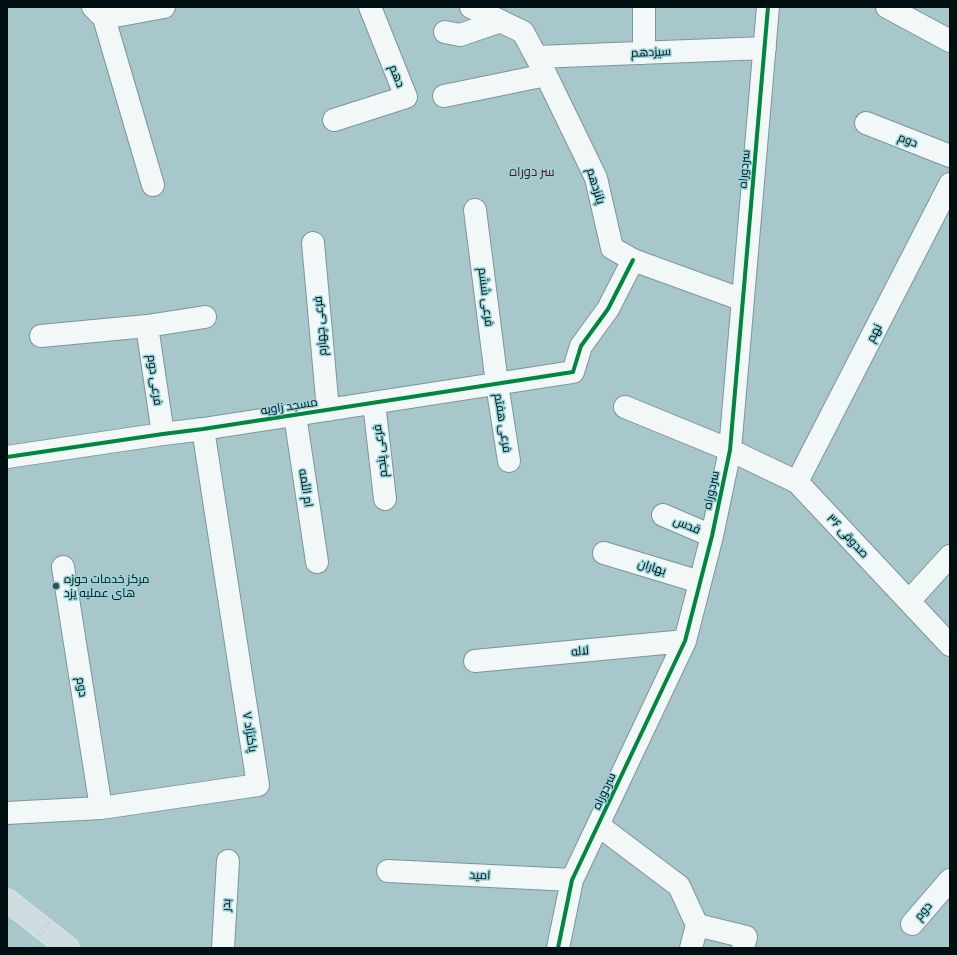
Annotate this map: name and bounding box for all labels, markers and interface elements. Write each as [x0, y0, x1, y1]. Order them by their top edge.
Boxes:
street label: سیزدهم [631, 44, 671, 60]
street label: دهم [386, 63, 408, 89]
street label: دوم [896, 130, 920, 150]
street label: سردوراه [735, 149, 753, 189]
district label: سر دوراه [509, 164, 555, 180]
street label: پانزدهم [584, 166, 608, 206]
street label: فرعی ششم [475, 267, 497, 327]
street label: فرعی چهارم [310, 295, 330, 357]
street label: نهم [863, 321, 885, 345]
street label: فرعی دوم [144, 354, 166, 406]
street label: فرعی هفتم [491, 392, 515, 454]
street label: مسجد زاویه [259, 394, 319, 418]
street label: فرعی پنجم [370, 424, 390, 478]
street label: ام الئمه [296, 468, 316, 508]
street label: سردوراه [700, 469, 722, 511]
street label: صدوقی ۳۶ [824, 511, 872, 561]
street label: قدس [671, 513, 703, 537]
street label: بهاران [636, 556, 668, 578]
place label: مرکز خدمات حوزه های عملیه یزد [64, 572, 149, 600]
marker: مرکز خدمات حوزه های عملیه یزد [51, 581, 61, 591]
street label: لاله [570, 643, 590, 659]
street label: دوم [73, 676, 91, 698]
street label: پاکنژاد ۷ [240, 711, 260, 753]
street label: سردوراه [589, 770, 619, 812]
street label: امید [469, 867, 491, 883]
street label: بدر [218, 898, 234, 912]
street label: دوم [911, 899, 935, 923]

